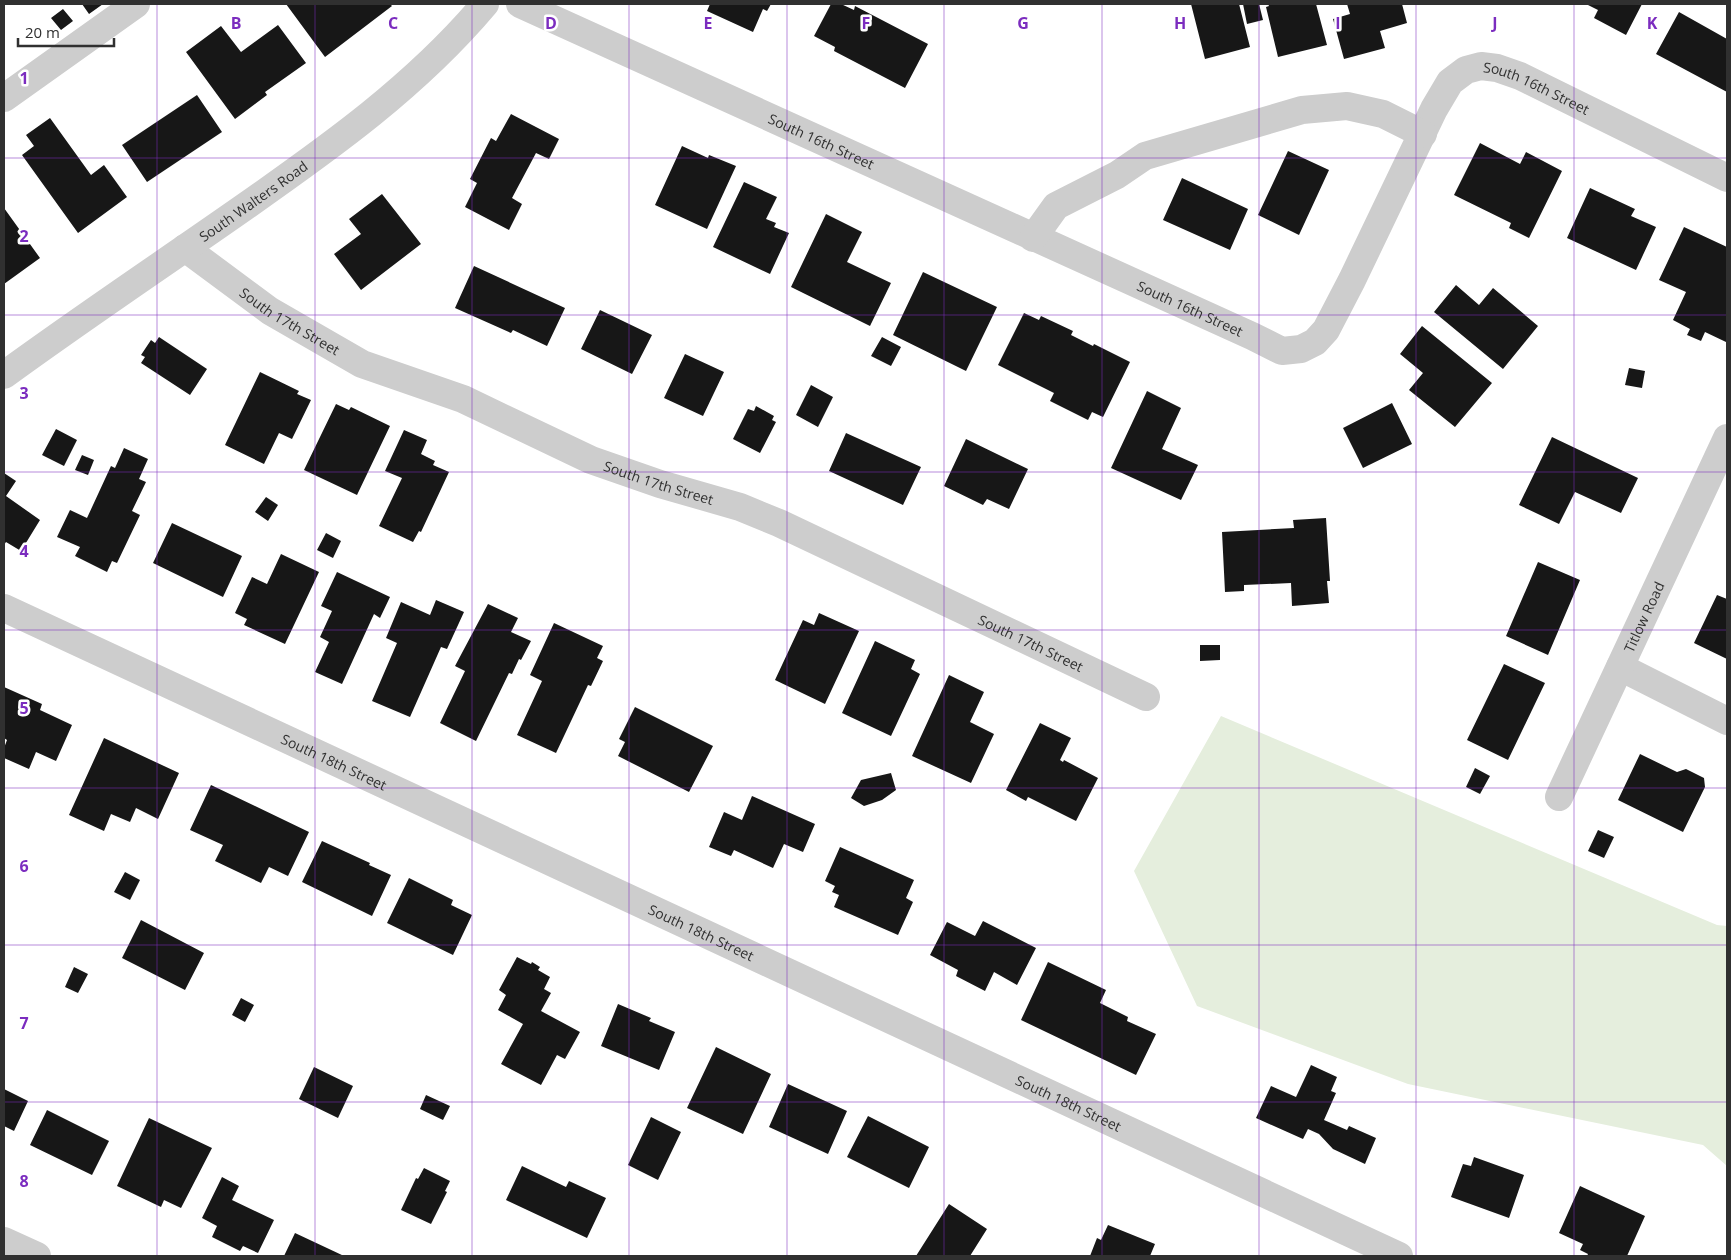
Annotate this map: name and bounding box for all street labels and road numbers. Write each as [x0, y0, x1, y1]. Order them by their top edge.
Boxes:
street label: South 16th Street [1482, 57, 1593, 118]
street label: South 16th Street [765, 108, 877, 173]
street label: South Walters Road [195, 156, 311, 245]
street label: South 16th Street [1134, 276, 1246, 340]
street label: South 17th Street [236, 283, 344, 359]
street label: South 17th Street [601, 456, 716, 508]
street label: Titlow Road [1619, 578, 1668, 655]
street label: South 17th Street [975, 609, 1087, 676]
street label: South 18th Street [278, 729, 390, 794]
street label: South 18th Street [646, 899, 757, 965]
street label: South 18th Street [1013, 1070, 1125, 1135]

